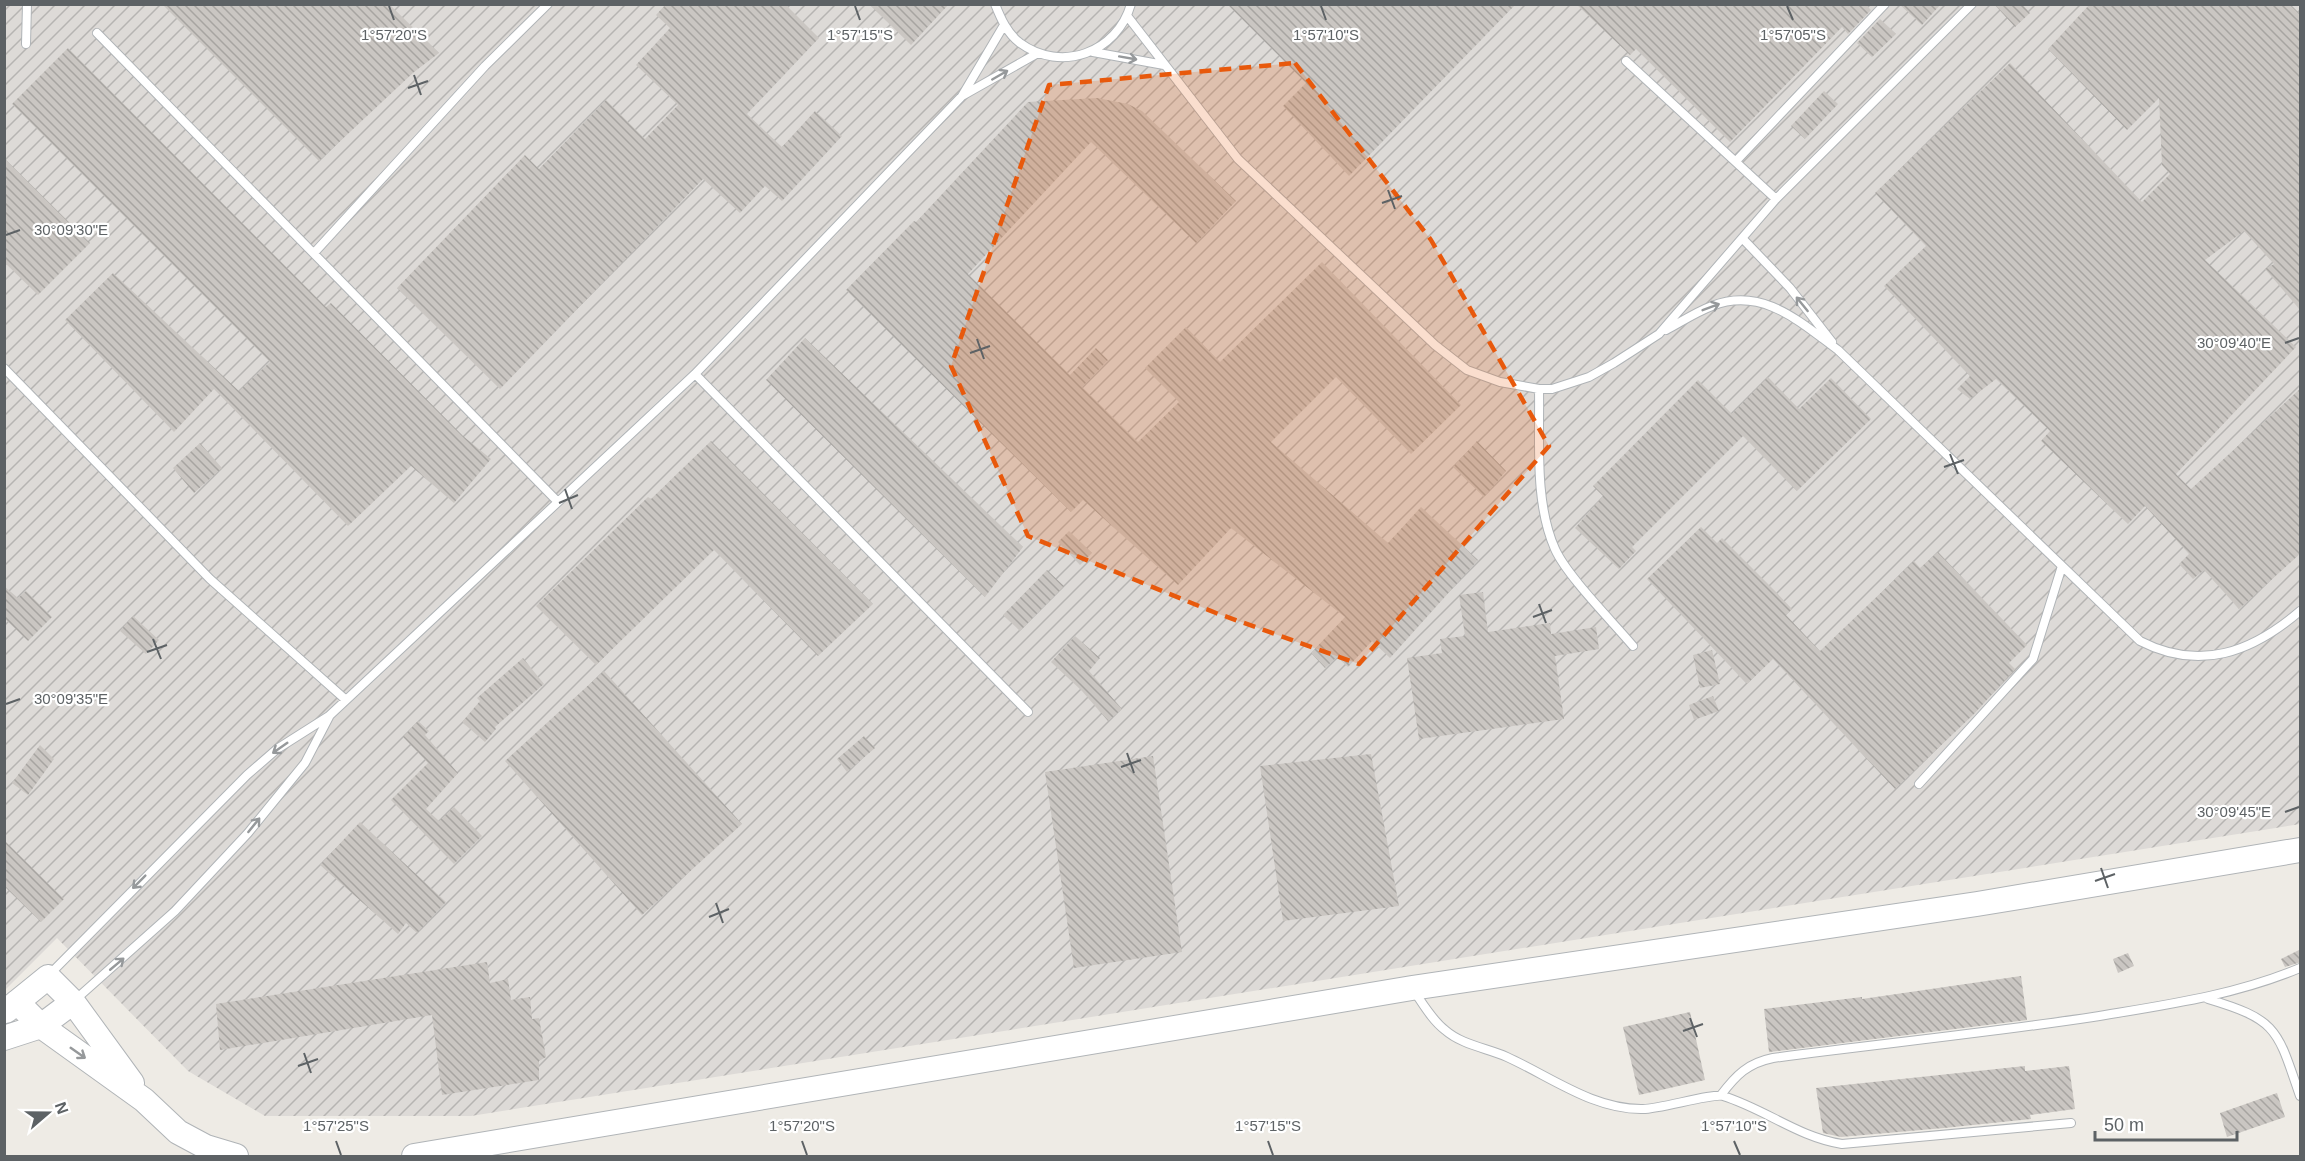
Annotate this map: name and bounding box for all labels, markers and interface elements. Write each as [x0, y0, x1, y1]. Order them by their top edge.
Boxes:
text: 1°57'20"S [361, 26, 427, 43]
text: 1°57'15"S [827, 26, 893, 43]
text: 1°57'10"S [1293, 26, 1359, 43]
text: 1°57'05"S [1760, 26, 1826, 43]
one-way arrow [1118, 53, 1138, 64]
one-way arrow [991, 69, 1008, 81]
text: 30°09'30"E [34, 221, 108, 238]
one-way arrow [1795, 296, 1808, 312]
one-way arrow [1702, 301, 1720, 312]
text: 30°09'40"E [2197, 334, 2271, 351]
text: 30°09'35"E [34, 690, 108, 707]
one-way arrow [272, 742, 288, 754]
text: 30°09'45"E [2197, 803, 2271, 820]
one-way arrow [247, 817, 260, 833]
one-way arrow [132, 875, 146, 890]
one-way arrow [109, 957, 124, 971]
one-way arrow [69, 1047, 85, 1059]
north arrow [18, 1083, 78, 1143]
text: N [52, 1100, 72, 1116]
scale bar [2095, 1104, 2238, 1142]
text: 50 m [2104, 1115, 2144, 1135]
text: 1°57'25"S [303, 1117, 369, 1134]
text: 1°57'20"S [769, 1117, 835, 1134]
text: 1°57'15"S [1235, 1117, 1301, 1134]
text: 1°57'10"S [1701, 1117, 1767, 1134]

